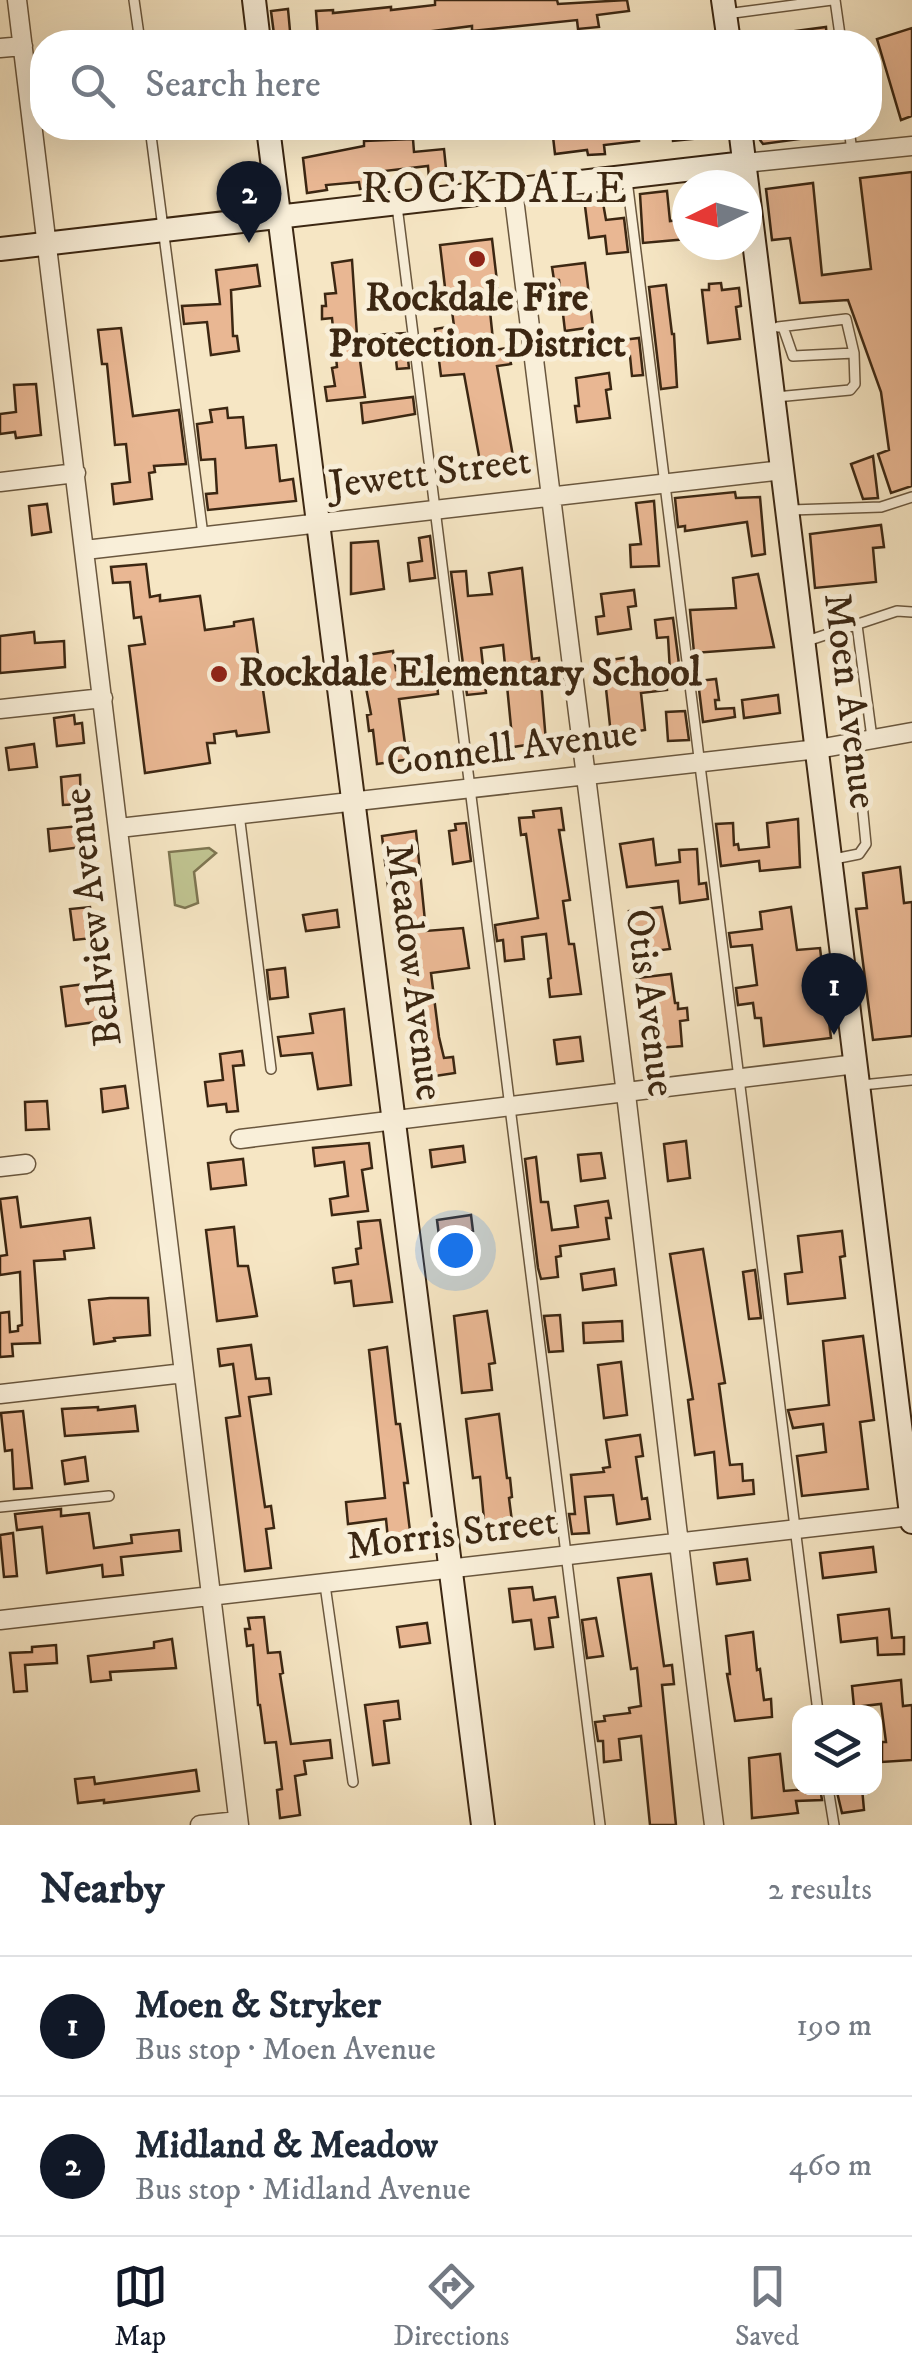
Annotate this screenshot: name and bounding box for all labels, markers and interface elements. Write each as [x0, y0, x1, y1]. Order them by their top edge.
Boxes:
search box [30, 30, 882, 140]
icon: search [65, 58, 120, 113]
text: Search here [145, 61, 321, 109]
pin: 2 [216, 160, 282, 243]
district label: ROCKDALE [361, 161, 630, 217]
north arrow [672, 170, 762, 260]
marker: Rockdale Fire Protection District [466, 248, 488, 270]
place label: Rockdale Fire Protection District [328, 274, 626, 370]
street label: Jewett Street [322, 437, 534, 512]
street label: Moen Avenue [811, 590, 887, 812]
place label: Rockdale Elementary School [239, 649, 703, 699]
marker: Rockdale Elementary School [208, 663, 230, 685]
street label: Connell Avenue [384, 709, 640, 789]
street label: Bellview Avenue [53, 785, 135, 1049]
street label: Meadow Avenue [372, 841, 454, 1103]
street label: Otis Avenue [613, 906, 685, 1100]
pin: 1 [802, 952, 866, 1035]
your location [430, 1225, 481, 1276]
street label: Morris Street [344, 1497, 560, 1573]
map controls [792, 1705, 882, 1795]
button: layers [792, 1705, 882, 1795]
text: Nearby [40, 1864, 164, 1916]
text: 2 results [768, 1870, 872, 1910]
text: Moen & Stryker [135, 1982, 381, 2030]
text: 1 [67, 2006, 78, 2046]
text: 190 m [796, 2006, 872, 2046]
text: Bus stop · Moen Avenue [135, 2030, 436, 2070]
text: Midland & Meadow [135, 2122, 438, 2170]
text: 2 [65, 2146, 80, 2186]
text: 460 m [789, 2146, 872, 2186]
text: Bus stop · Midland Avenue [135, 2170, 471, 2210]
tab: Map [113, 2259, 168, 2354]
tab: Directions [393, 2259, 509, 2354]
tab: Saved [735, 2259, 799, 2354]

